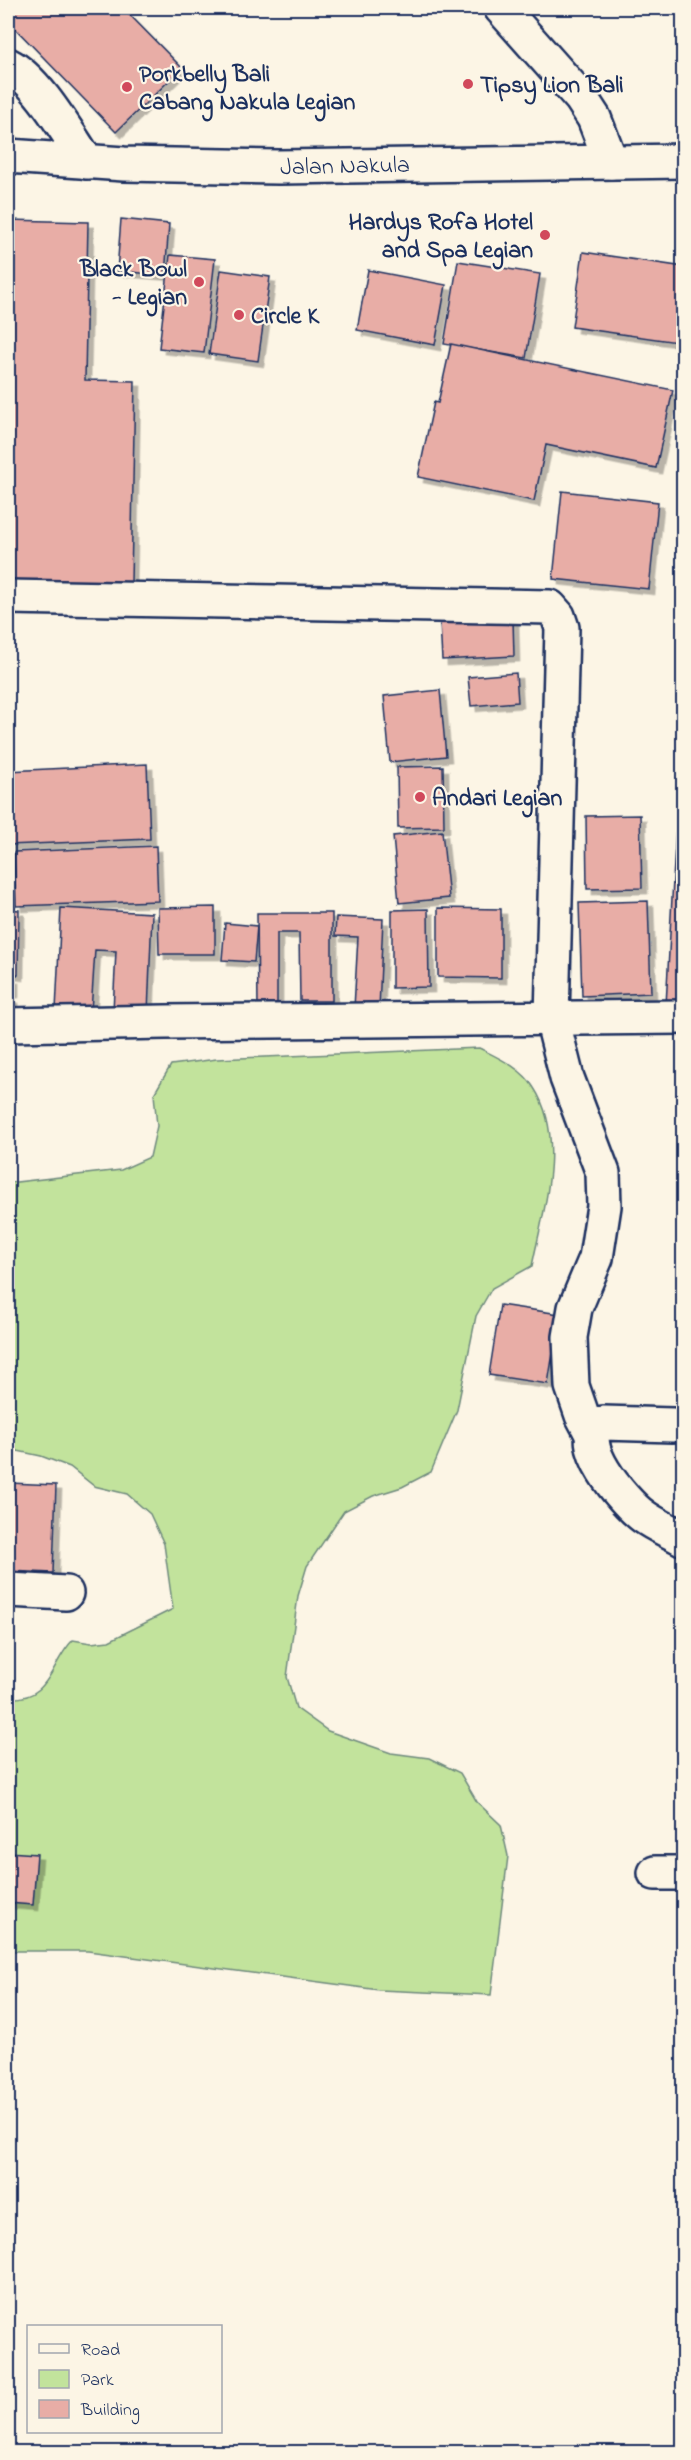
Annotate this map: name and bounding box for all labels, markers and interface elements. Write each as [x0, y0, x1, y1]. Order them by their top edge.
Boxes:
place label: Porkbelly Bali Cabang Nakula Legian [139, 58, 355, 122]
place label: Tipsy Lion Bali [480, 69, 624, 105]
marker: Tipsy Lion Bali [461, 77, 475, 91]
marker: Porkbelly Bali Cabang Nakula Legian [120, 80, 134, 94]
street label: Jalan Nakula [280, 149, 410, 186]
place label: Hardys Rofa Hotel and Spa Legian [348, 206, 533, 270]
marker: Hardys Rofa Hotel and Spa Legian [538, 228, 552, 242]
place label: Black Bowl - Legian [79, 253, 187, 317]
marker: Black Bowl - Legian [192, 275, 206, 289]
place label: Circle K [251, 300, 320, 335]
marker: Circle K [232, 308, 246, 322]
place label: Andari Legian [432, 782, 563, 818]
marker: Andari Legian [413, 790, 427, 804]
legend [27, 2325, 222, 2433]
text: Road [81, 2338, 120, 2364]
text: Park [81, 2368, 114, 2394]
text: Building [80, 2398, 140, 2425]

